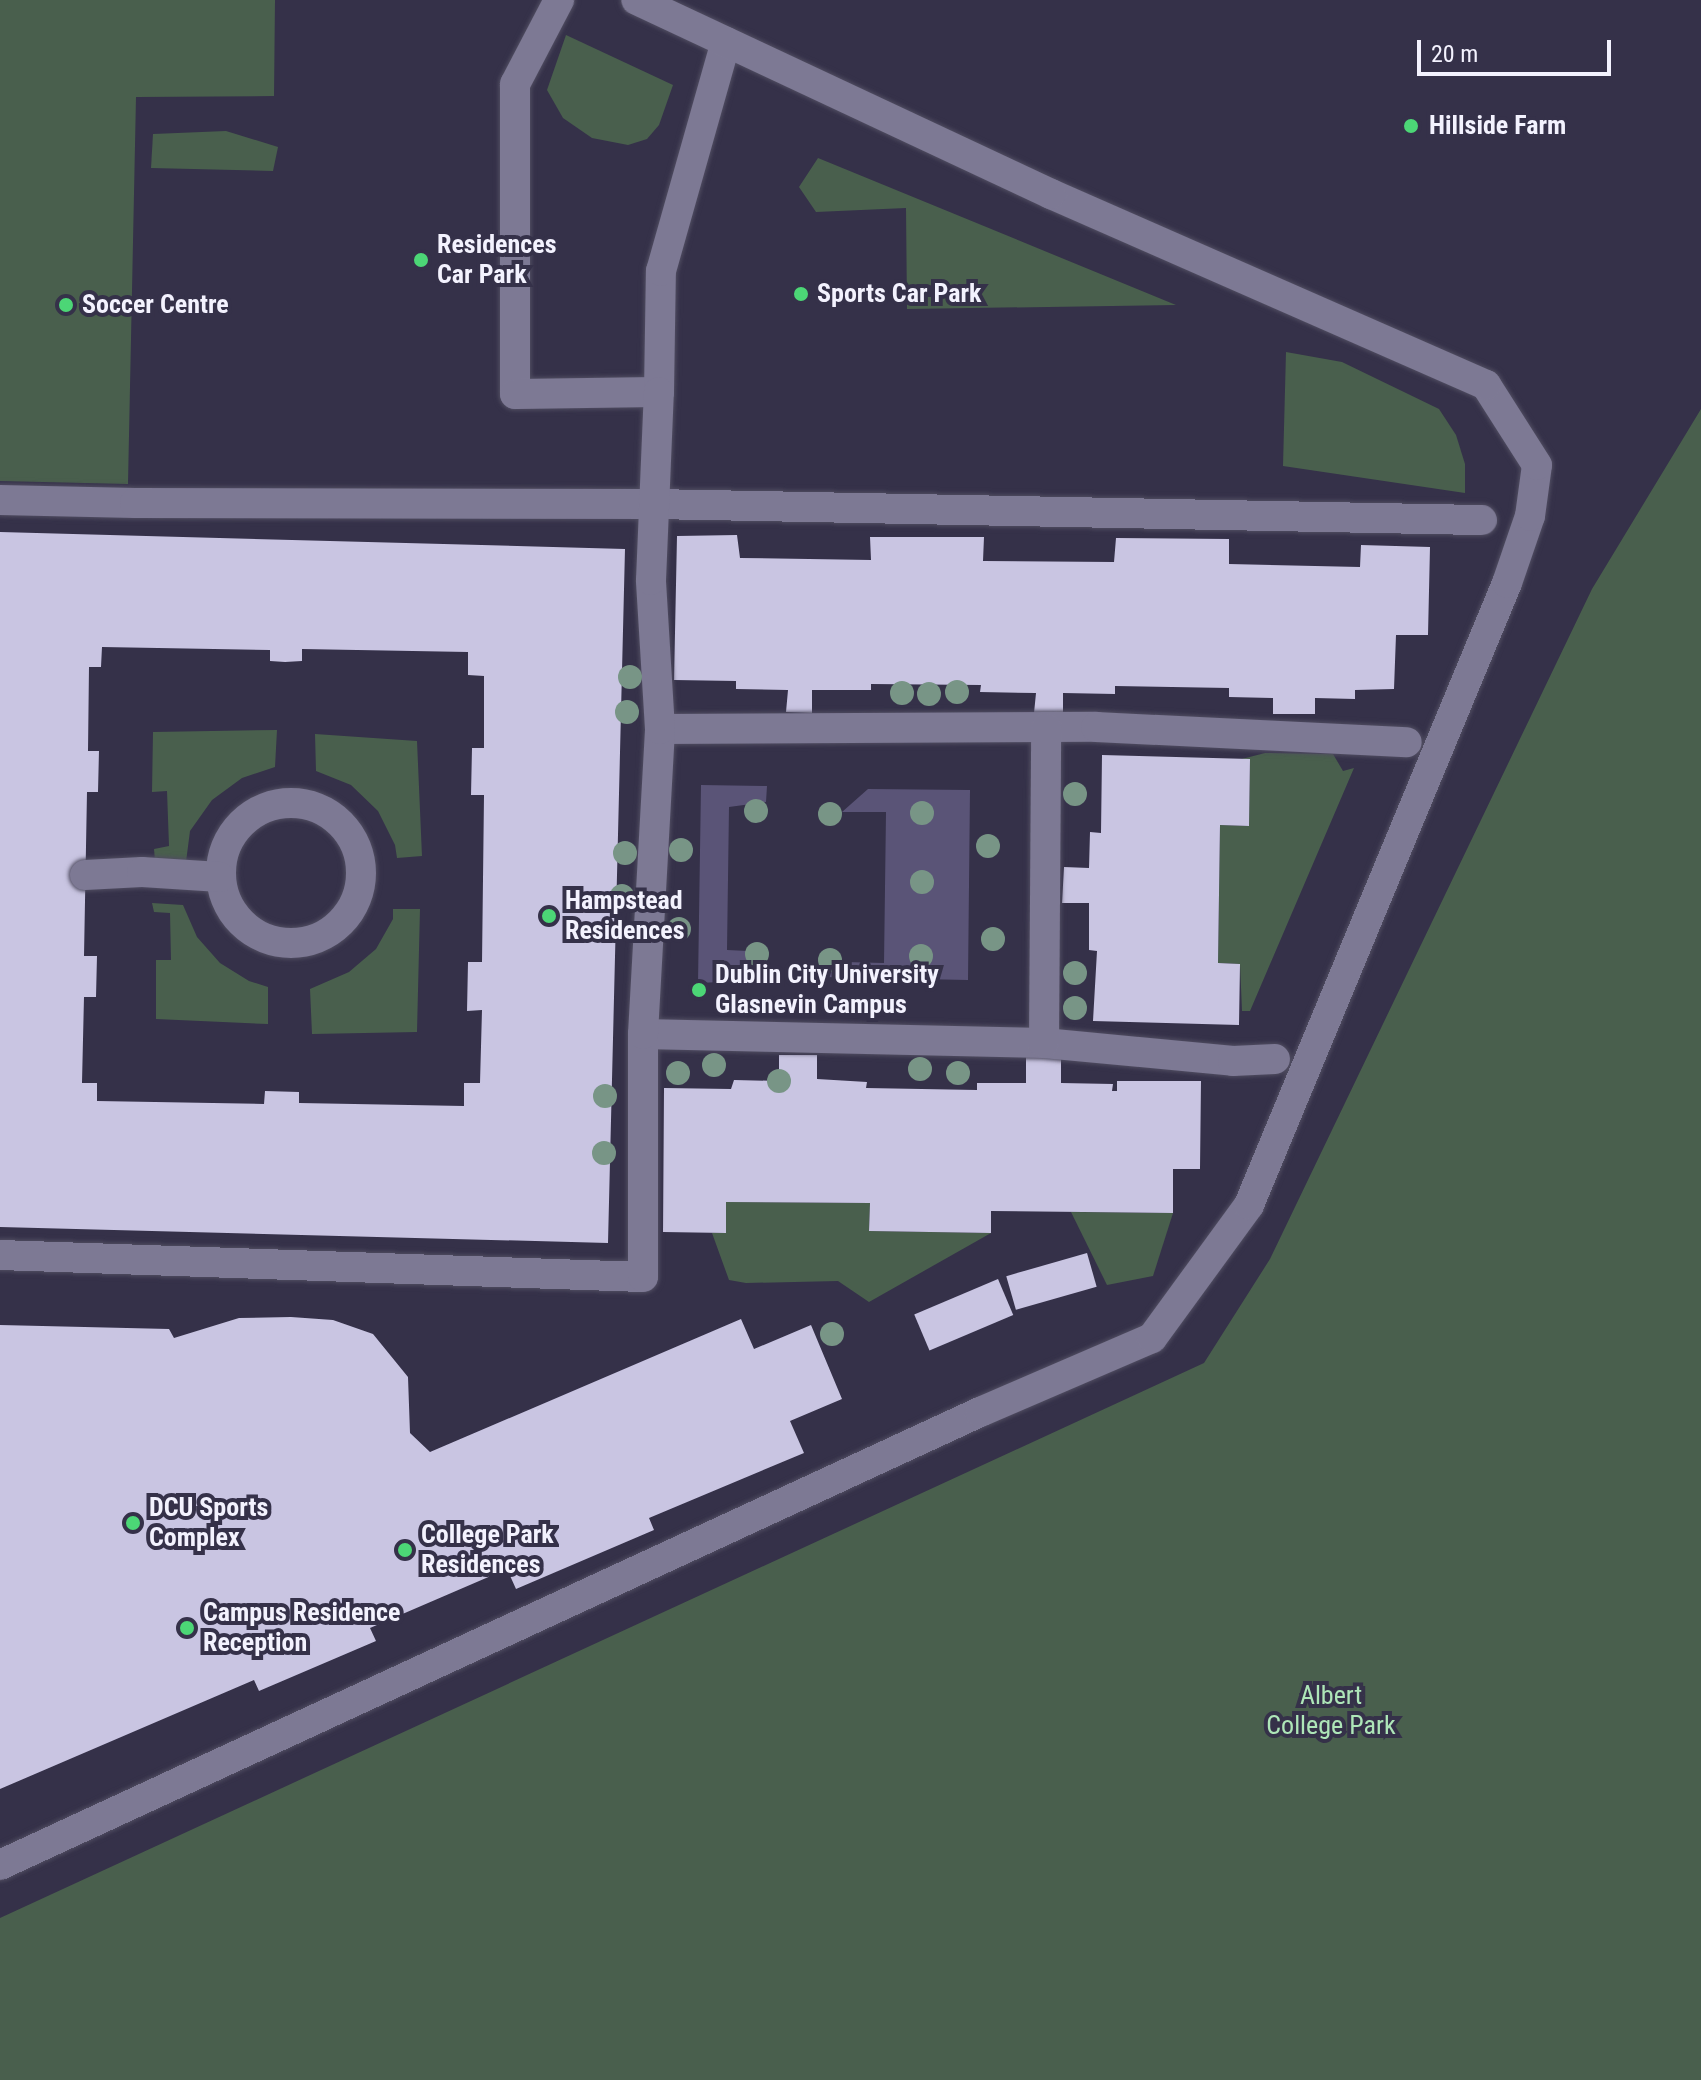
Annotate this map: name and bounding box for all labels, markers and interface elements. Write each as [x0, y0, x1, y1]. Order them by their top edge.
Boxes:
scale bar [1421, 24, 1615, 74]
text: 20 m [1431, 40, 1478, 68]
place label: Hillside Farm [1429, 110, 1566, 142]
marker: Hillside Farm [1400, 115, 1422, 137]
place label: Residences Car Park [437, 229, 557, 290]
marker: Residences Car Park [412, 251, 430, 269]
place label: Sports Car Park [817, 278, 981, 310]
marker: Sports Car Park [792, 285, 810, 303]
place label: Soccer Centre [82, 289, 229, 321]
marker: Soccer Centre [57, 296, 75, 314]
place label: Hampstead Residences [565, 885, 685, 946]
marker: Hampstead Residences [540, 907, 558, 925]
place label: Dublin City University Glasnevin Campus [715, 959, 939, 1020]
marker: Dublin City University Glasnevin Campus [690, 981, 708, 999]
place label: DCU Sports Complex [149, 1492, 268, 1554]
marker: DCU Sports Complex [124, 1514, 142, 1532]
place label: College Park Residences [421, 1519, 554, 1580]
marker: College Park Residences [396, 1541, 414, 1559]
place label: Campus Residence Reception [203, 1597, 401, 1658]
marker: Campus Residence Reception [178, 1619, 196, 1637]
park label: Albert College Park [1266, 1680, 1396, 1742]

